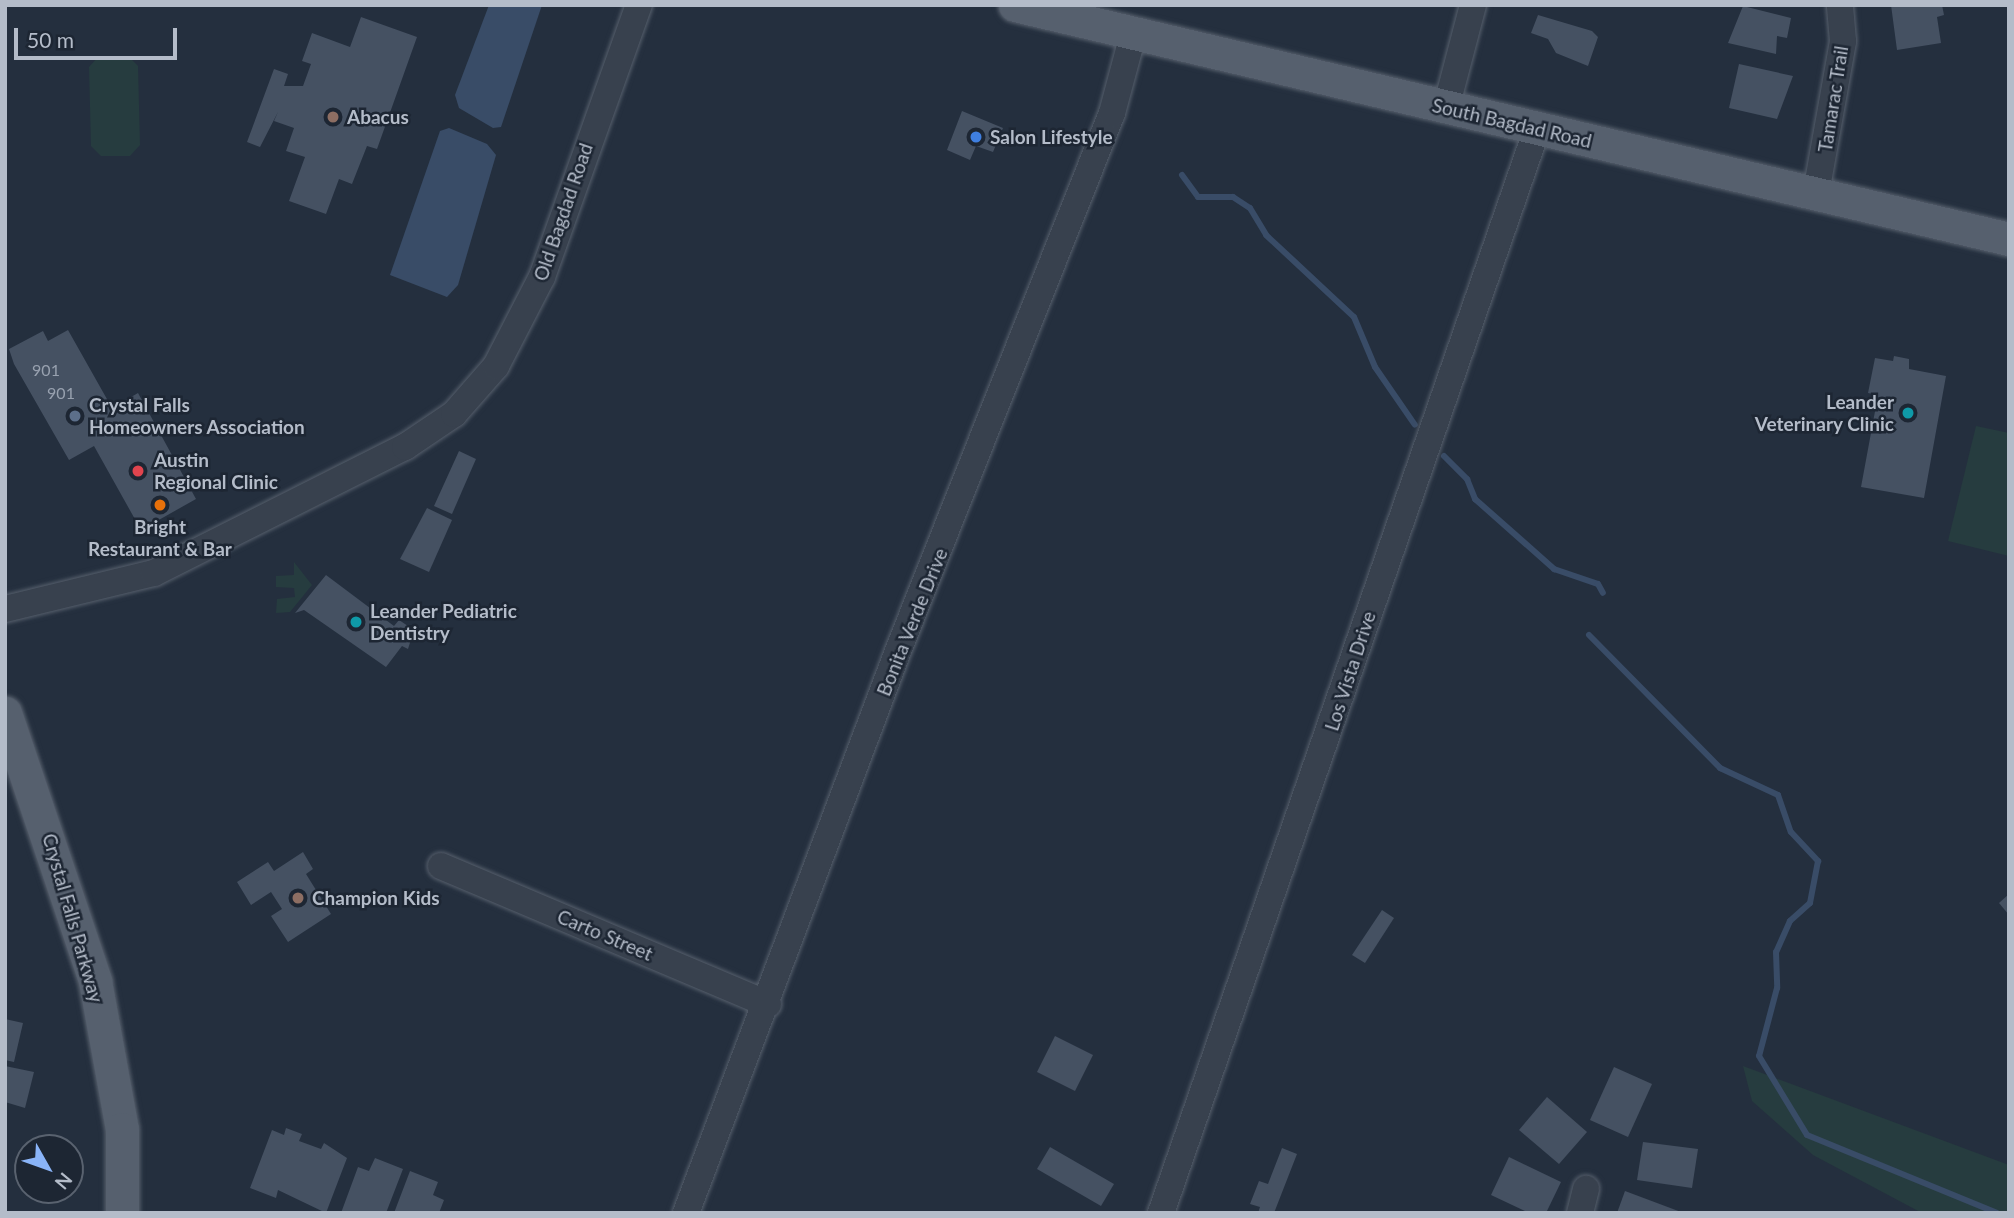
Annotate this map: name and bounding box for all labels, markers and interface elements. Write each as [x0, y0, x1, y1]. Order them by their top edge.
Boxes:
scale bar [18, 14, 180, 58]
text: 50 m [27, 27, 74, 52]
street label: Tamarac Trail [1813, 44, 1853, 154]
street label: South Bagdad Road [1430, 94, 1594, 152]
place label: Abacus [347, 106, 409, 128]
marker: Abacus [325, 109, 341, 125]
place label: Salon Lifestyle [990, 126, 1113, 148]
marker: Salon Lifestyle [968, 129, 984, 145]
street label: Old Bagdad Road [529, 140, 597, 284]
house number: 901 [32, 360, 60, 380]
house number: 901 [47, 383, 75, 403]
place label: Leander Veterinary Clinic [1754, 391, 1894, 435]
place label: Crystal Falls Homeowners Association [89, 394, 305, 438]
marker: Leander Veterinary Clinic [1900, 405, 1916, 421]
marker: Crystal Falls Homeowners Association [67, 408, 83, 424]
place label: Austin Regional Clinic [154, 449, 278, 493]
marker: Austin Regional Clinic [128, 461, 148, 481]
marker: Bright Restaurant & Bar [152, 497, 168, 513]
place label: Bright Restaurant & Bar [88, 516, 232, 560]
street label: Bonita Verde Drive [872, 544, 952, 700]
place label: Leander Pediatric Dentistry [370, 600, 517, 644]
street label: Los Vista Drive [1320, 608, 1380, 734]
marker: Leander Pediatric Dentistry [348, 614, 364, 630]
street label: Crystal Falls Parkway [38, 831, 108, 1005]
place label: Champion Kids [312, 887, 440, 909]
marker: Champion Kids [290, 890, 306, 906]
street label: Carto Street [554, 905, 656, 965]
north arrow [14, 1134, 84, 1204]
text: N [50, 1169, 77, 1195]

